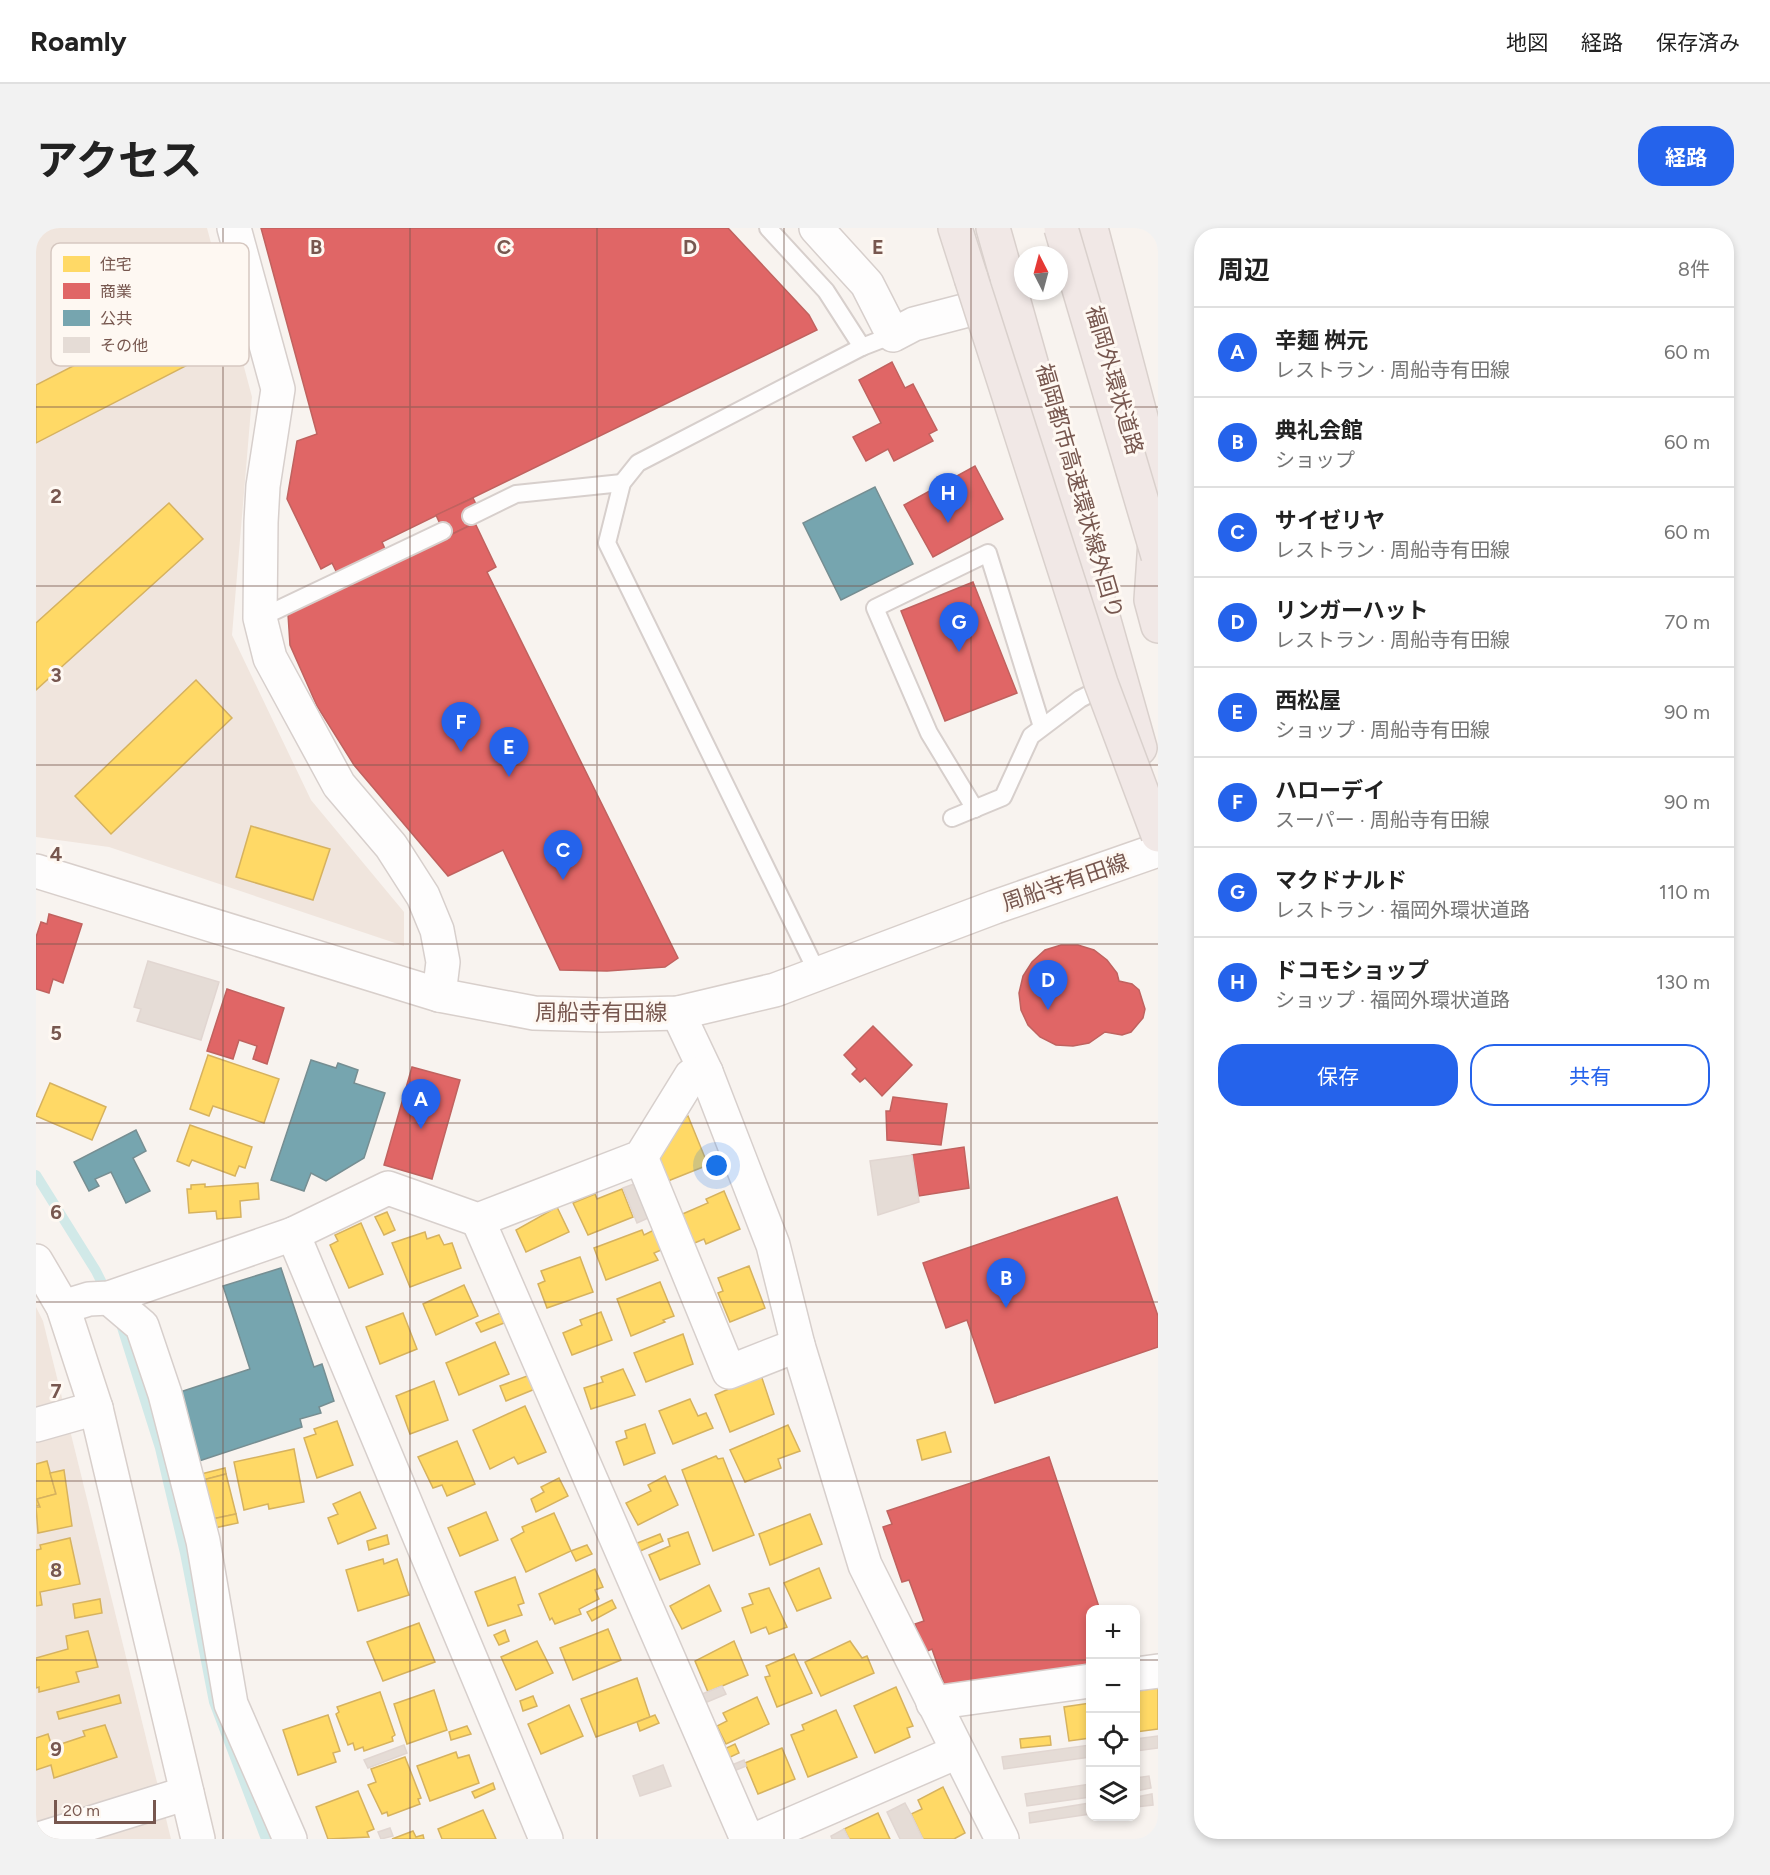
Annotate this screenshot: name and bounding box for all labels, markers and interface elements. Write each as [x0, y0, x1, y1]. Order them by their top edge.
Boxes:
text: Roamly [30, 24, 127, 58]
text: 地図 [1506, 30, 1548, 55]
text: 経路 [1581, 30, 1623, 55]
text: 保存済み [1656, 30, 1740, 55]
button: 経路 [1638, 126, 1734, 186]
text: アクセス [36, 135, 202, 186]
text: B [310, 235, 322, 259]
text: C [497, 235, 511, 259]
text: D [683, 235, 697, 259]
text: E [872, 235, 884, 259]
legend [51, 243, 249, 366]
north arrow [1014, 246, 1068, 300]
text: 周辺 [1218, 254, 1270, 286]
text: 住宅 [100, 255, 132, 274]
text: 8件 [1678, 257, 1710, 281]
text: 商業 [100, 282, 132, 301]
street label: 福岡外環状道路 [1080, 302, 1149, 458]
text: 公共 [100, 309, 132, 328]
text: 辛麺 桝元 [1275, 327, 1368, 354]
text: その他 [100, 336, 148, 355]
text: A [1230, 340, 1245, 364]
text: 60 m [1664, 340, 1710, 364]
text: レストラン · 周船寺有田線 [1275, 358, 1510, 382]
street label: 福岡都市高速環状線外回り [1030, 361, 1129, 622]
text: 典礼会館 [1275, 417, 1363, 444]
text: B [1231, 430, 1244, 454]
text: 60 m [1664, 430, 1710, 454]
text: ショップ [1275, 448, 1355, 472]
pin: H [928, 474, 968, 523]
text: 2 [50, 484, 62, 508]
text: サイゼリヤ [1275, 507, 1385, 534]
text: C [1230, 520, 1245, 544]
text: 60 m [1664, 520, 1710, 544]
text: レストラン · 周船寺有田線 [1275, 538, 1510, 562]
text: リンガーハット [1275, 597, 1429, 624]
pin: G [940, 602, 978, 652]
text: D [1231, 610, 1245, 634]
text: 70 m [1664, 610, 1710, 634]
text: レストラン · 周船寺有田線 [1275, 628, 1510, 652]
text: 3 [50, 663, 62, 687]
text: 西松屋 [1275, 687, 1341, 714]
text: E [1232, 700, 1243, 724]
text: 90 m [1664, 700, 1710, 724]
pin: F [442, 702, 480, 752]
text: ショップ · 周船寺有田線 [1275, 718, 1490, 742]
pin: E [490, 728, 528, 777]
text: ハローデイ [1275, 777, 1385, 804]
text: F [1232, 790, 1243, 814]
text: 90 m [1664, 790, 1710, 814]
text: スーパー · 周船寺有田線 [1275, 808, 1490, 832]
pin: C [544, 830, 582, 880]
text: 4 [50, 842, 63, 866]
street label: 周船寺有田線 [998, 848, 1132, 917]
text: マクドナルド [1275, 867, 1407, 894]
text: G [1230, 880, 1245, 904]
text: 110 m [1659, 880, 1710, 904]
text: レストラン · 福岡外環状道路 [1275, 898, 1530, 922]
text: ドコモショップ [1275, 957, 1429, 984]
pin: D [1028, 960, 1068, 1010]
text: H [1230, 970, 1245, 994]
text: 130 m [1656, 970, 1710, 994]
text: ショップ · 福岡外環状道路 [1275, 988, 1510, 1012]
street label: 周船寺有田線 [535, 999, 667, 1026]
text: 5 [50, 1021, 62, 1045]
button: 保存 [1218, 1044, 1458, 1106]
button: 共有 [1470, 1044, 1710, 1106]
pin: A [402, 1080, 440, 1129]
your location [702, 1151, 731, 1180]
text: 6 [50, 1200, 62, 1224]
pin: B [986, 1258, 1026, 1308]
text: 7 [50, 1379, 62, 1403]
text: 8 [50, 1558, 62, 1582]
map controls [1086, 1605, 1140, 1821]
button: + [1086, 1605, 1140, 1659]
button: − [1086, 1659, 1140, 1713]
button: locate [1086, 1713, 1140, 1767]
text: 9 [50, 1737, 62, 1761]
button: layers [1086, 1767, 1140, 1821]
scale bar [54, 1797, 156, 1824]
text: 20 m [63, 1801, 100, 1820]

